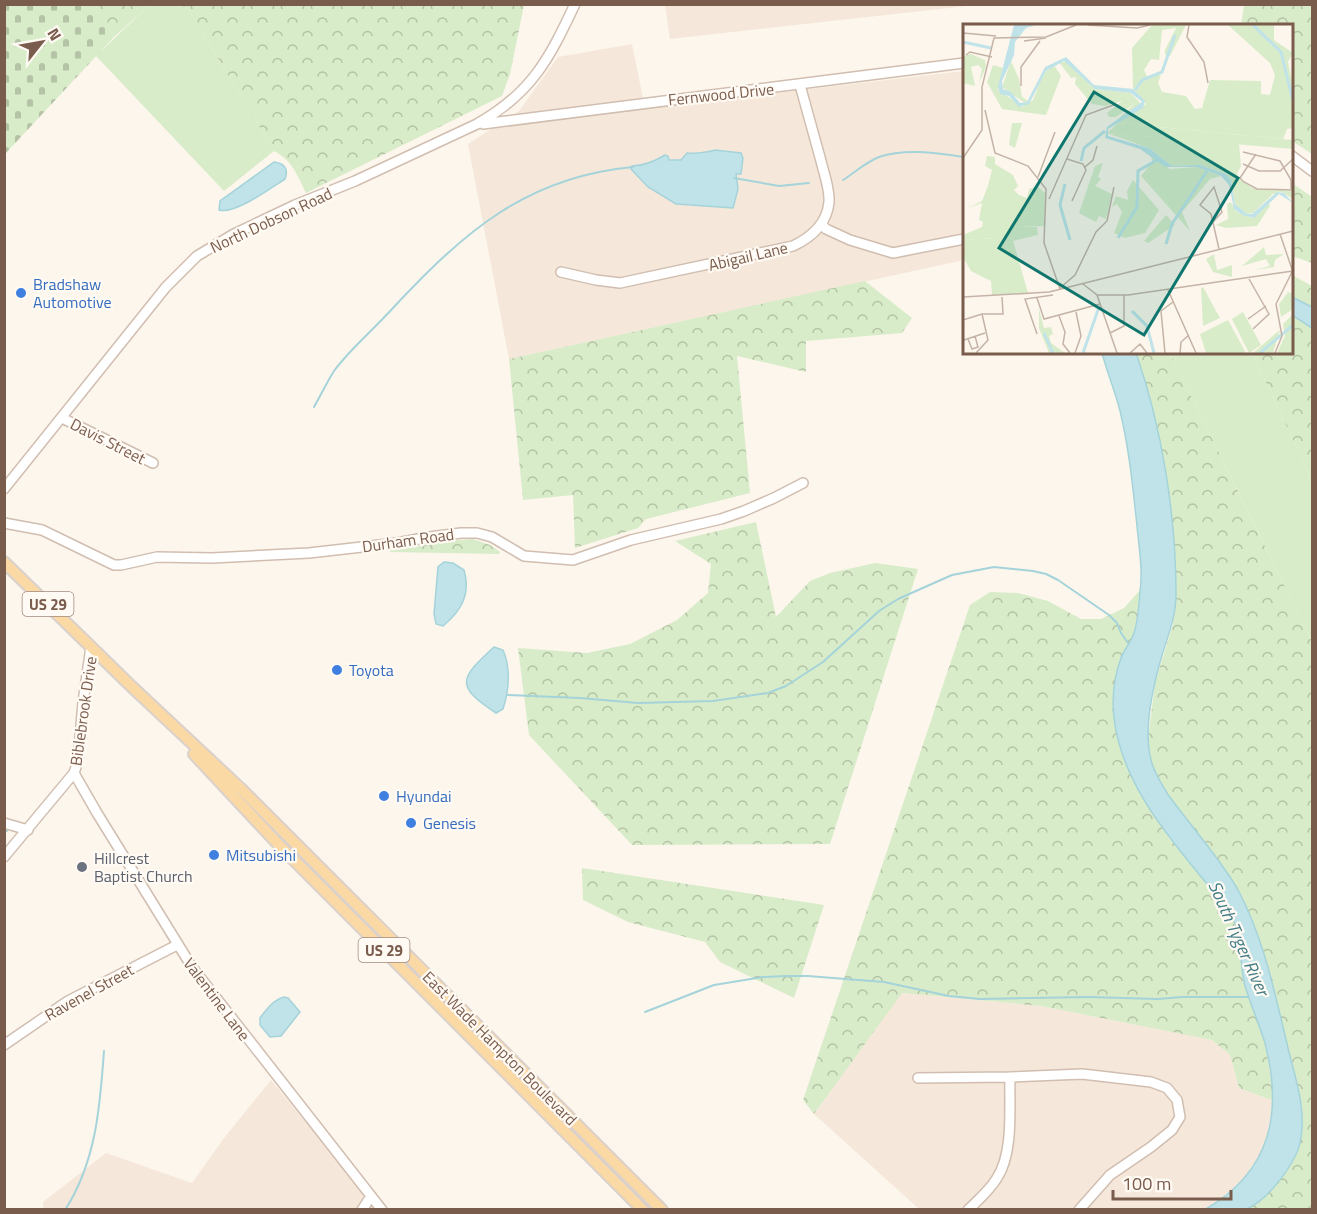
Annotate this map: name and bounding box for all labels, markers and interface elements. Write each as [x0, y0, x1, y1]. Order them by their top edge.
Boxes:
north arrow [12, 12, 72, 72]
text: N [42, 23, 68, 45]
inset map [963, 24, 1293, 354]
street label: Fernwood Drive [667, 77, 775, 111]
street label: North Dobson Road [206, 181, 336, 259]
street label: Abigail Lane [706, 235, 790, 277]
place label: Bradshaw Automotive [33, 272, 112, 314]
marker: Bradshaw Automotive [14, 286, 28, 300]
street label: Davis Street [66, 412, 150, 470]
street label: Durham Road [361, 522, 455, 558]
road number: US 29 [22, 592, 74, 616]
street label: Biblebrook Drive [63, 655, 103, 767]
place label: Toyota [349, 658, 394, 682]
marker: Toyota [330, 663, 344, 677]
place label: Hyundai [396, 784, 452, 808]
marker: Hyundai [377, 789, 391, 803]
place label: Genesis [423, 811, 476, 835]
marker: Genesis [404, 816, 418, 830]
place label: Mitsubishi [226, 843, 296, 867]
place label: Hillcrest Baptist Church [94, 846, 193, 888]
marker: Mitsubishi [207, 848, 221, 862]
marker: Hillcrest Baptist Church [75, 860, 89, 874]
water label: South Tyger River [1202, 876, 1277, 1002]
road number: US 29 [358, 938, 410, 962]
street label: Valentine Lane [178, 952, 256, 1046]
street label: Ravenel Street [40, 957, 138, 1026]
street label: East Wade Hampton Boulevard [417, 965, 583, 1131]
scale bar [1113, 1163, 1232, 1201]
text: 100 m [1122, 1170, 1171, 1197]

